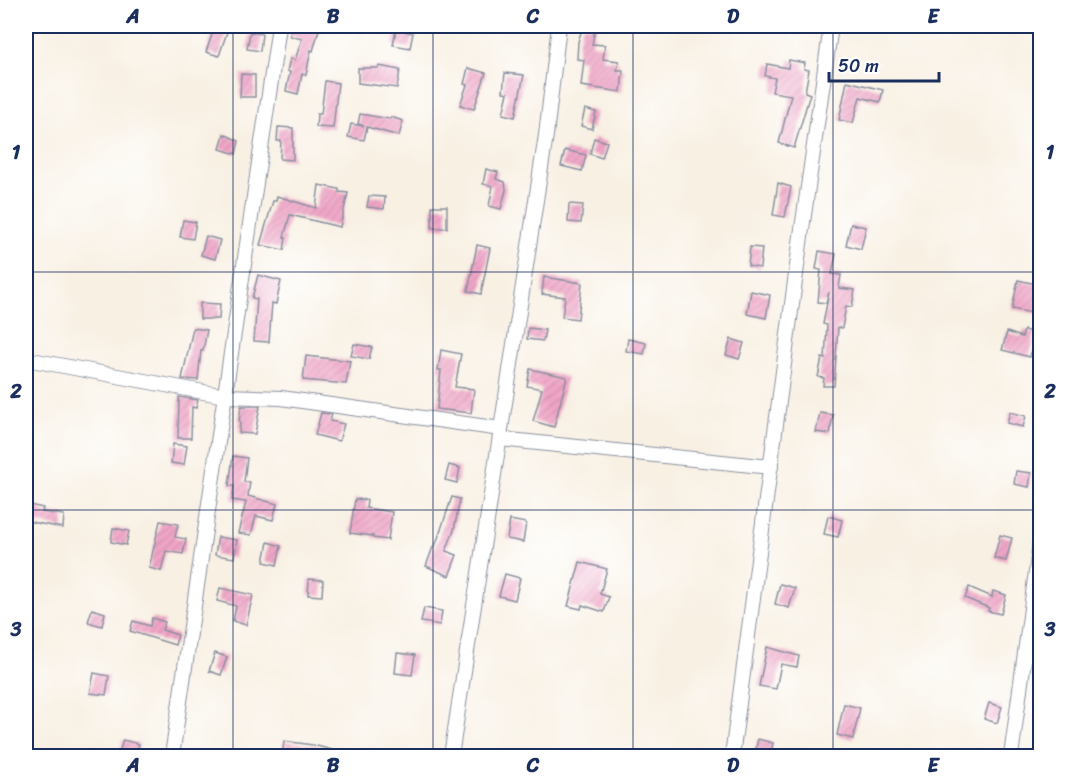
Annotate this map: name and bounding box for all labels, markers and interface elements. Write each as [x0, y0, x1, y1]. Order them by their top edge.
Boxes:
text: A [125, 0, 140, 34]
text: B [327, 0, 340, 34]
text: C [526, 0, 540, 34]
text: D [727, 0, 740, 34]
text: E [927, 0, 940, 34]
scale bar [829, 45, 938, 83]
text: 50 m [838, 50, 879, 82]
text: 1 [12, 135, 21, 170]
text: 1 [1046, 135, 1055, 170]
text: 2 [9, 374, 22, 409]
text: 2 [1043, 374, 1056, 409]
text: 3 [10, 612, 22, 647]
text: 3 [1044, 612, 1056, 647]
text: A [125, 748, 140, 782]
text: B [327, 748, 340, 782]
text: C [526, 748, 540, 782]
text: D [727, 748, 740, 782]
text: E [927, 748, 940, 782]

